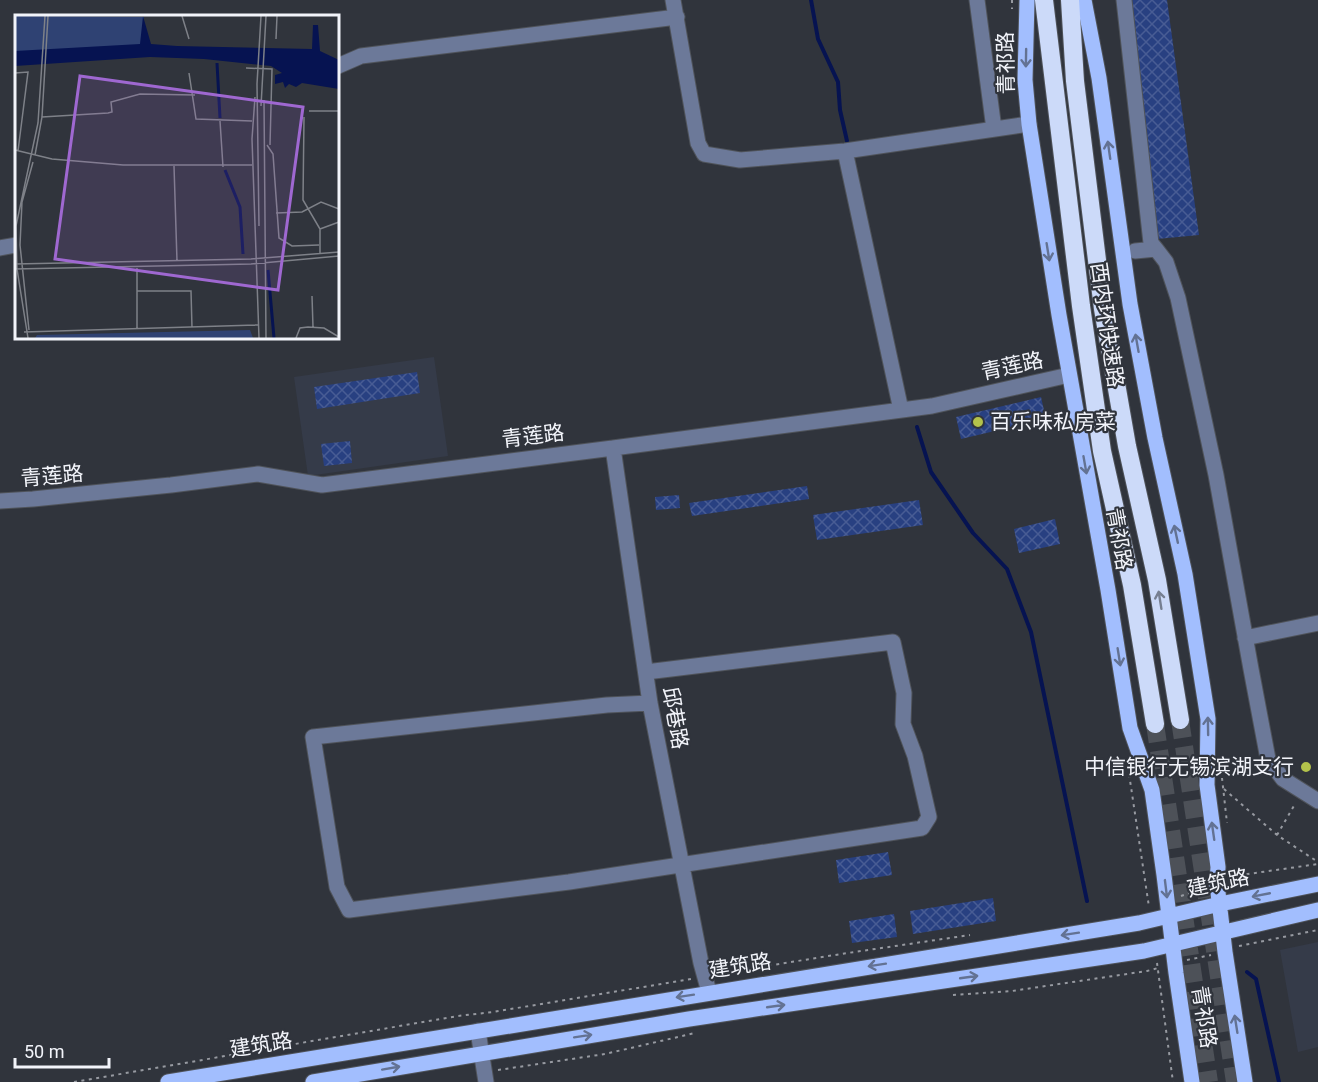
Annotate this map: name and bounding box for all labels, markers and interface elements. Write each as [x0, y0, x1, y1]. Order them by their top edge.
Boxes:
inset map [15, 15, 339, 339]
street label: 青祁路 [993, 31, 1019, 95]
one-way arrow [1020, 48, 1032, 68]
one-way arrow [1103, 141, 1114, 161]
one-way arrow [1043, 242, 1054, 261]
street label: 西内环快速路 [1086, 261, 1128, 389]
one-way arrow [1131, 334, 1142, 353]
street label: 青莲路 [979, 348, 1045, 384]
place label: 百乐味私房菜 [990, 410, 1116, 434]
marker: 百乐味私房菜 [971, 415, 985, 429]
street label: 青莲路 [500, 420, 566, 452]
one-way arrow [1079, 455, 1090, 474]
street label: 青莲路 [20, 461, 84, 491]
street label: 青祁路 [1102, 506, 1136, 572]
one-way arrow [1170, 525, 1181, 544]
one-way arrow [1155, 591, 1166, 611]
one-way arrow [1113, 646, 1124, 666]
street label: 邱巷路 [658, 685, 692, 751]
one-way arrow [1202, 717, 1213, 737]
place label: 中信银行无锡滨湖支行 [1084, 755, 1294, 779]
marker: 中信银行无锡滨湖支行 [1299, 760, 1313, 774]
one-way arrow [1208, 822, 1219, 841]
street label: 建筑路 [1185, 865, 1251, 901]
one-way arrow [1161, 879, 1172, 898]
one-way arrow [1251, 890, 1271, 901]
one-way arrow [1060, 929, 1080, 940]
street label: 建筑路 [707, 949, 773, 983]
one-way arrow [868, 960, 887, 971]
one-way arrow [958, 972, 978, 983]
street label: 青祁路 [1187, 984, 1221, 1050]
one-way arrow [675, 991, 695, 1002]
one-way arrow [766, 1000, 785, 1011]
one-way arrow [1230, 1015, 1241, 1035]
street label: 建筑路 [228, 1028, 294, 1062]
one-way arrow [573, 1030, 593, 1041]
scale bar [15, 1031, 110, 1069]
text: 50 m [24, 1041, 64, 1062]
one-way arrow [381, 1063, 400, 1074]

